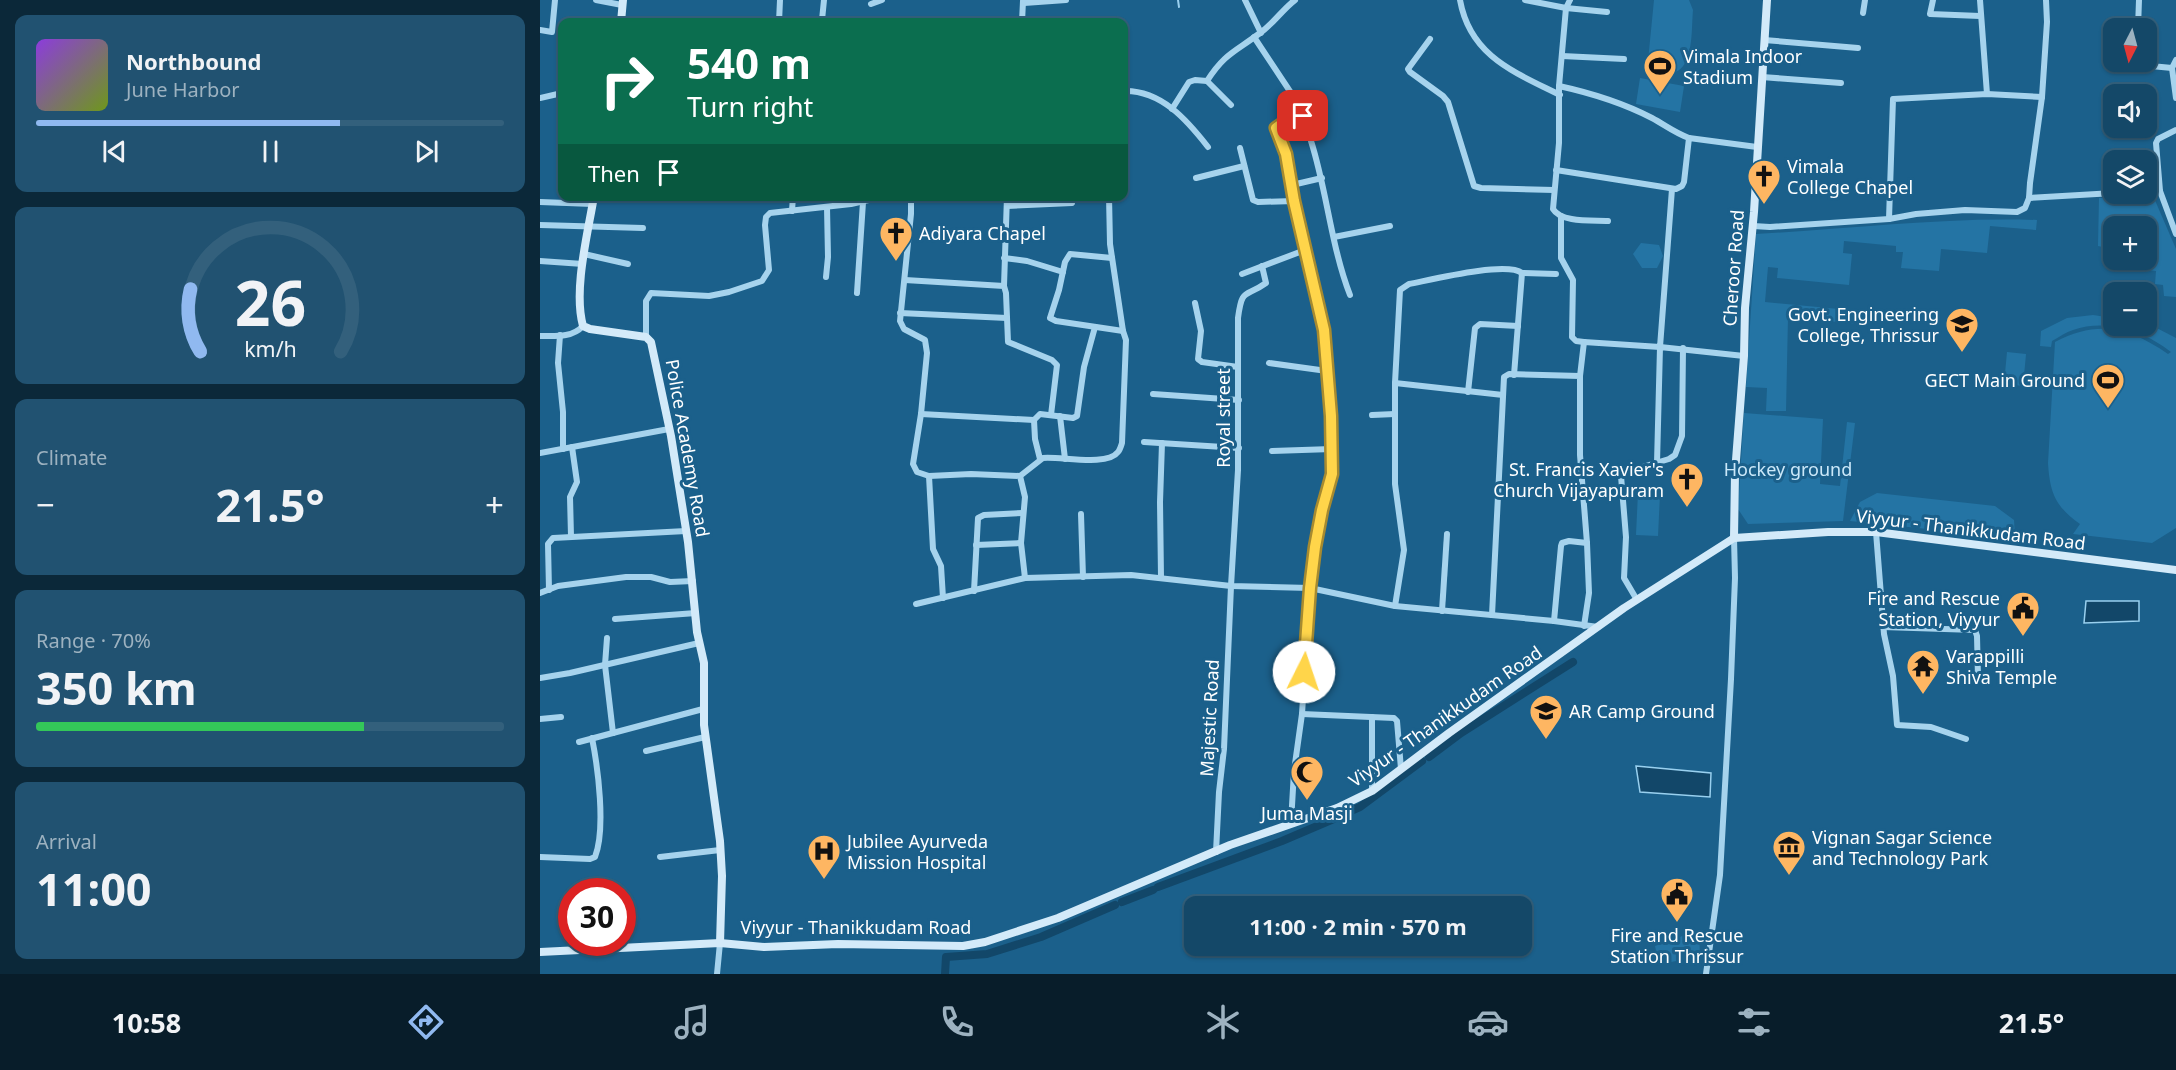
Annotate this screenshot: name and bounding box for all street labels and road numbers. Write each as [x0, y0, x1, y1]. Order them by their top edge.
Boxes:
street label: Cheroor Road [1717, 209, 1749, 327]
street label: Police Academy Road [661, 357, 715, 539]
street label: Royal street [1211, 368, 1235, 468]
street label: Viyyur - Thanikkudam Road [1855, 503, 2087, 555]
street label: Viyyur - Thanikkudam Road [1344, 640, 1546, 792]
street label: Majestic Road [1194, 659, 1224, 777]
street label: Viyyur - Thanikkudam Road [741, 915, 971, 939]

